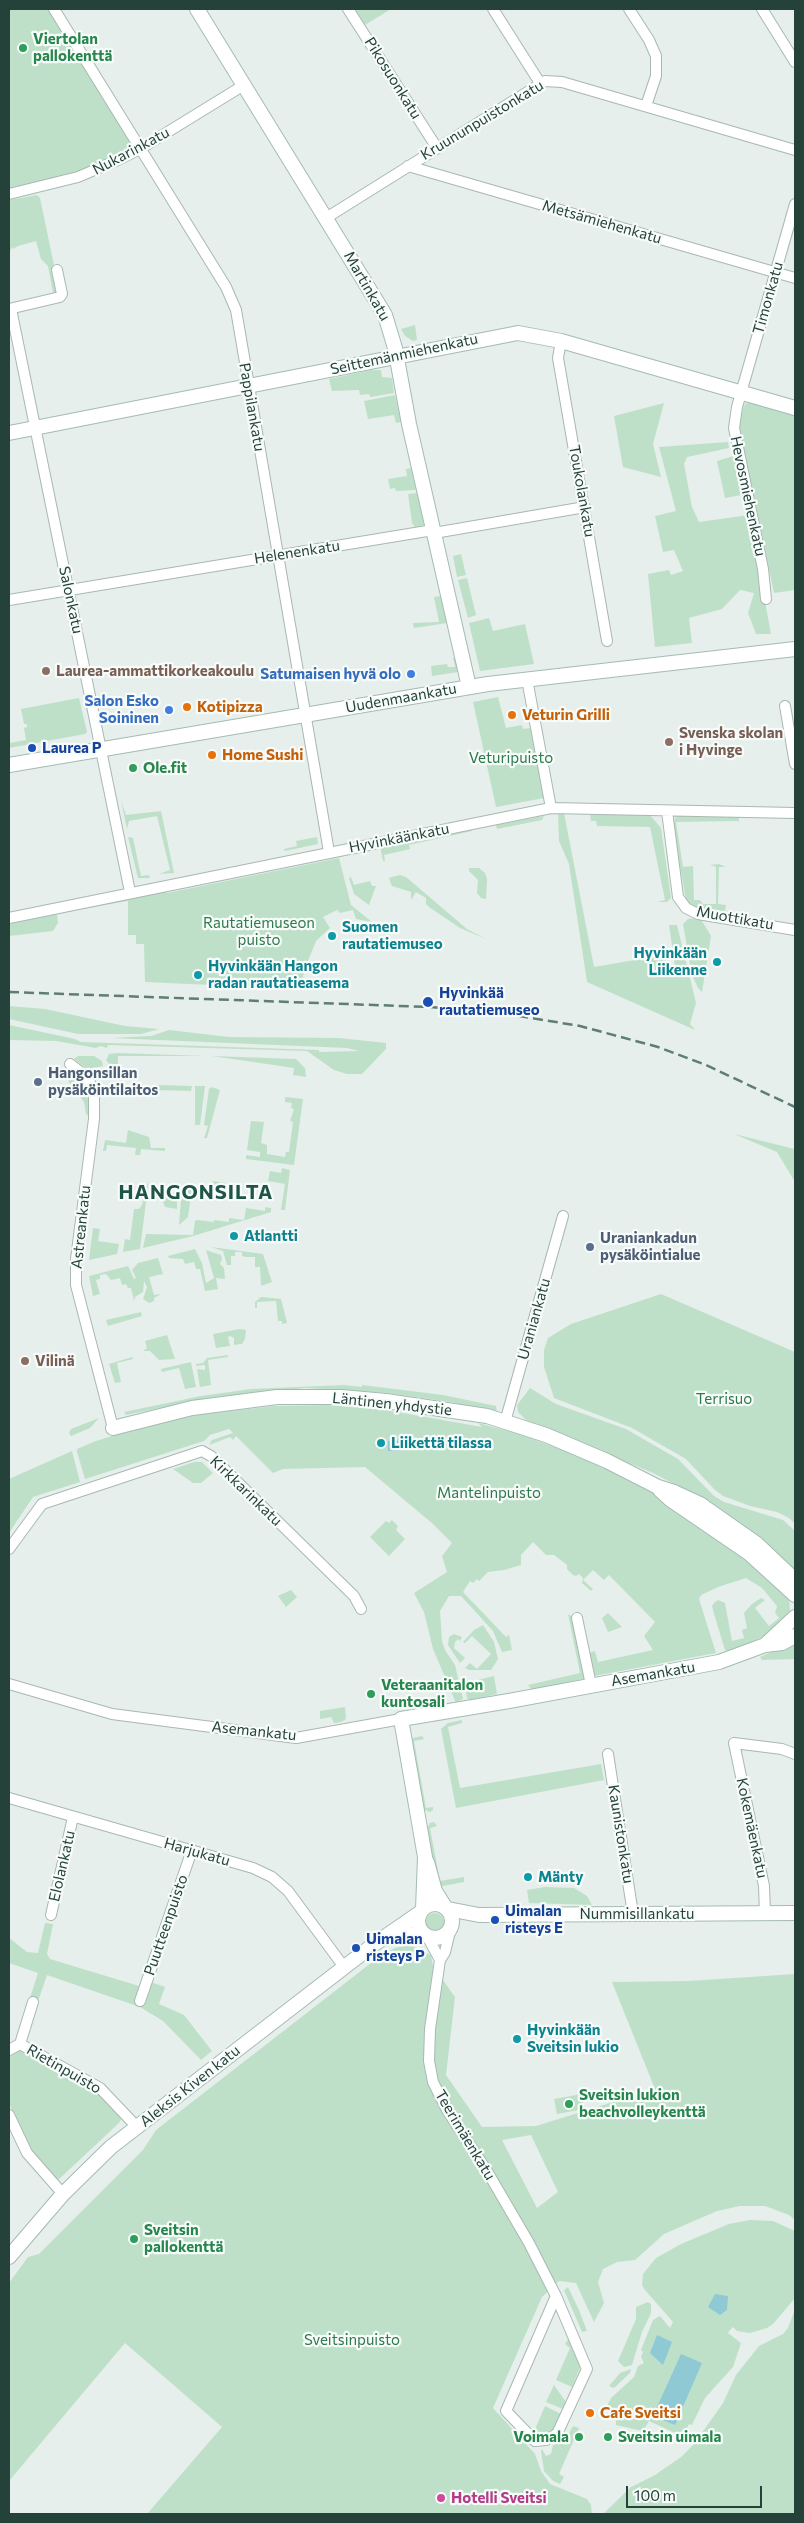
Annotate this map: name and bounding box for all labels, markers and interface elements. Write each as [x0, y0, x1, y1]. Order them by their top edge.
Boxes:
place label: Viertolan pallokenttä [33, 30, 112, 65]
street label: Pikosuonkatu [361, 34, 425, 122]
marker: Viertolan pallokenttä [17, 42, 29, 54]
street label: Kruununpuistonkatu [417, 76, 547, 164]
street label: Nukarinkatu [89, 123, 173, 179]
street label: Metsämiehenkatu [540, 196, 664, 248]
street label: Martinkatu [340, 248, 394, 324]
street label: Timonkatu [749, 260, 787, 336]
street label: Seittemänmiehenkatu [328, 330, 480, 378]
street label: Pappilankatu [235, 361, 269, 453]
street label: Hevosmiehenkatu [726, 434, 770, 558]
street label: Toukolankatu [565, 443, 599, 539]
street label: Helenenkatu [253, 536, 341, 568]
street label: Salonkatu [55, 565, 87, 635]
place label: Laurea-ammattikorkeakoulu [56, 662, 254, 680]
marker: Laurea-ammattikorkeakoulu [40, 665, 52, 677]
place label: Satumaisen hyvä olo [260, 665, 401, 683]
marker: Satumaisen hyvä olo [405, 668, 417, 680]
street label: Uudenmaankatu [344, 679, 458, 717]
place label: Salon Esko Soininen [84, 692, 159, 727]
place label: Kotipizza [197, 698, 263, 716]
marker: Kotipizza [181, 701, 193, 713]
marker: Salon Esko Soininen [163, 704, 175, 716]
place label: Veturin Grilli [522, 706, 610, 724]
marker: Veturin Grilli [506, 709, 518, 721]
place label: Svenska skolan i Hyvinge [679, 724, 783, 759]
marker: Svenska skolan i Hyvinge [663, 736, 675, 748]
place label: Laurea P [42, 739, 102, 757]
marker: Laurea P [26, 742, 38, 754]
place label: Home Sushi [222, 746, 303, 764]
marker: Home Sushi [206, 749, 218, 761]
park label: Veturipuisto [469, 749, 553, 767]
place label: Ole.fit [143, 759, 187, 777]
marker: Ole.fit [127, 762, 139, 774]
street label: Hyvinkäänkatu [347, 819, 451, 857]
street label: Muottikatu [695, 902, 775, 934]
park label: Rautatiemuseon puisto [203, 914, 315, 949]
place label: Suomen rautatiemuseo [342, 918, 443, 953]
marker: Suomen rautatiemuseo [326, 930, 338, 942]
place label: Hyvinkään Liikenne [634, 944, 707, 979]
marker: Hyvinkään Liikenne [711, 956, 723, 968]
place label: Hyvinkään Hangon radan rautatieasema [208, 957, 349, 992]
marker: Hyvinkään Hangon radan rautatieasema [192, 969, 204, 981]
place label: Hyvinkää rautatiemuseo [439, 984, 540, 1019]
marker: Hyvinkää rautatiemuseo [421, 995, 435, 1009]
place label: Hangonsillan pysäköintilaitos [48, 1064, 158, 1099]
marker: Hangonsillan pysäköintilaitos [32, 1076, 44, 1088]
district label: HANGONSILTA [117, 1180, 275, 1204]
street label: Astreankatu [68, 1184, 94, 1270]
place label: Atlantti [244, 1227, 298, 1245]
place label: Uraniankadun pysäköintialue [600, 1229, 700, 1264]
marker: Atlantti [228, 1230, 240, 1242]
marker: Uraniankadun pysäköintialue [584, 1241, 596, 1253]
street label: Uraniankatu [514, 1276, 554, 1362]
place label: Vilinä [35, 1352, 75, 1370]
marker: Vilinä [19, 1355, 31, 1367]
street label: Läntinen yhdystie [331, 1389, 453, 1419]
park label: Terrisuo [696, 1390, 752, 1408]
place label: Liikettä tilassa [391, 1434, 492, 1452]
marker: Liikettä tilassa [375, 1437, 387, 1449]
street label: Kirkkarinkatu [206, 1452, 286, 1530]
park label: Mantelinpuisto [437, 1484, 541, 1502]
street label: Asemankatu [610, 1658, 696, 1690]
place label: Veteraanitalon kuntosali [381, 1676, 483, 1711]
marker: Veteraanitalon kuntosali [365, 1688, 377, 1700]
street label: Asemankatu [211, 1718, 297, 1744]
street label: Kokemäenkatu [733, 1776, 771, 1880]
street label: Kaunistonkatu [604, 1783, 638, 1885]
street label: Elolankatu [45, 1829, 79, 1903]
street label: Harjukatu [162, 1834, 232, 1870]
place label: Mänty [538, 1868, 583, 1886]
marker: Mänty [522, 1871, 534, 1883]
street label: Puutteenpuisto [140, 1872, 192, 1978]
place label: Uimalan risteys E [505, 1902, 563, 1937]
street label: Nummisillankatu [580, 1905, 694, 1923]
marker: Uimalan risteys E [489, 1914, 501, 1926]
place label: Uimalan risteys P [366, 1930, 425, 1965]
marker: Uimalan risteys P [350, 1942, 362, 1954]
place label: Hyvinkään Sveitsin lukio [527, 2021, 619, 2056]
marker: Hyvinkään Sveitsin lukio [511, 2033, 523, 2045]
street label: Rietinpuisto [23, 2040, 105, 2098]
street label: Aleksis Kiven katu [136, 2041, 244, 2131]
place label: Sveitsin lukion beachvolleykenttä [579, 2086, 706, 2121]
street label: Teerimäenkatu [431, 2087, 499, 2183]
marker: Sveitsin lukion beachvolleykenttä [563, 2098, 575, 2110]
place label: Sveitsin pallokenttä [144, 2221, 223, 2256]
marker: Sveitsin pallokenttä [128, 2233, 140, 2245]
park label: Sveitsinpuisto [304, 2331, 400, 2349]
place label: Cafe Sveitsi [600, 2404, 681, 2422]
marker: Cafe Sveitsi [584, 2407, 596, 2419]
place label: Voimala [513, 2428, 569, 2446]
place label: Sveitsin uimala [618, 2428, 721, 2446]
marker: Voimala [573, 2431, 585, 2443]
marker: Sveitsin uimala [602, 2431, 614, 2443]
scale bar [629, 2476, 765, 2508]
text: 100 m [634, 2486, 676, 2504]
place label: Hotelli Sveitsi [451, 2489, 547, 2507]
marker: Hotelli Sveitsi [435, 2492, 447, 2504]

